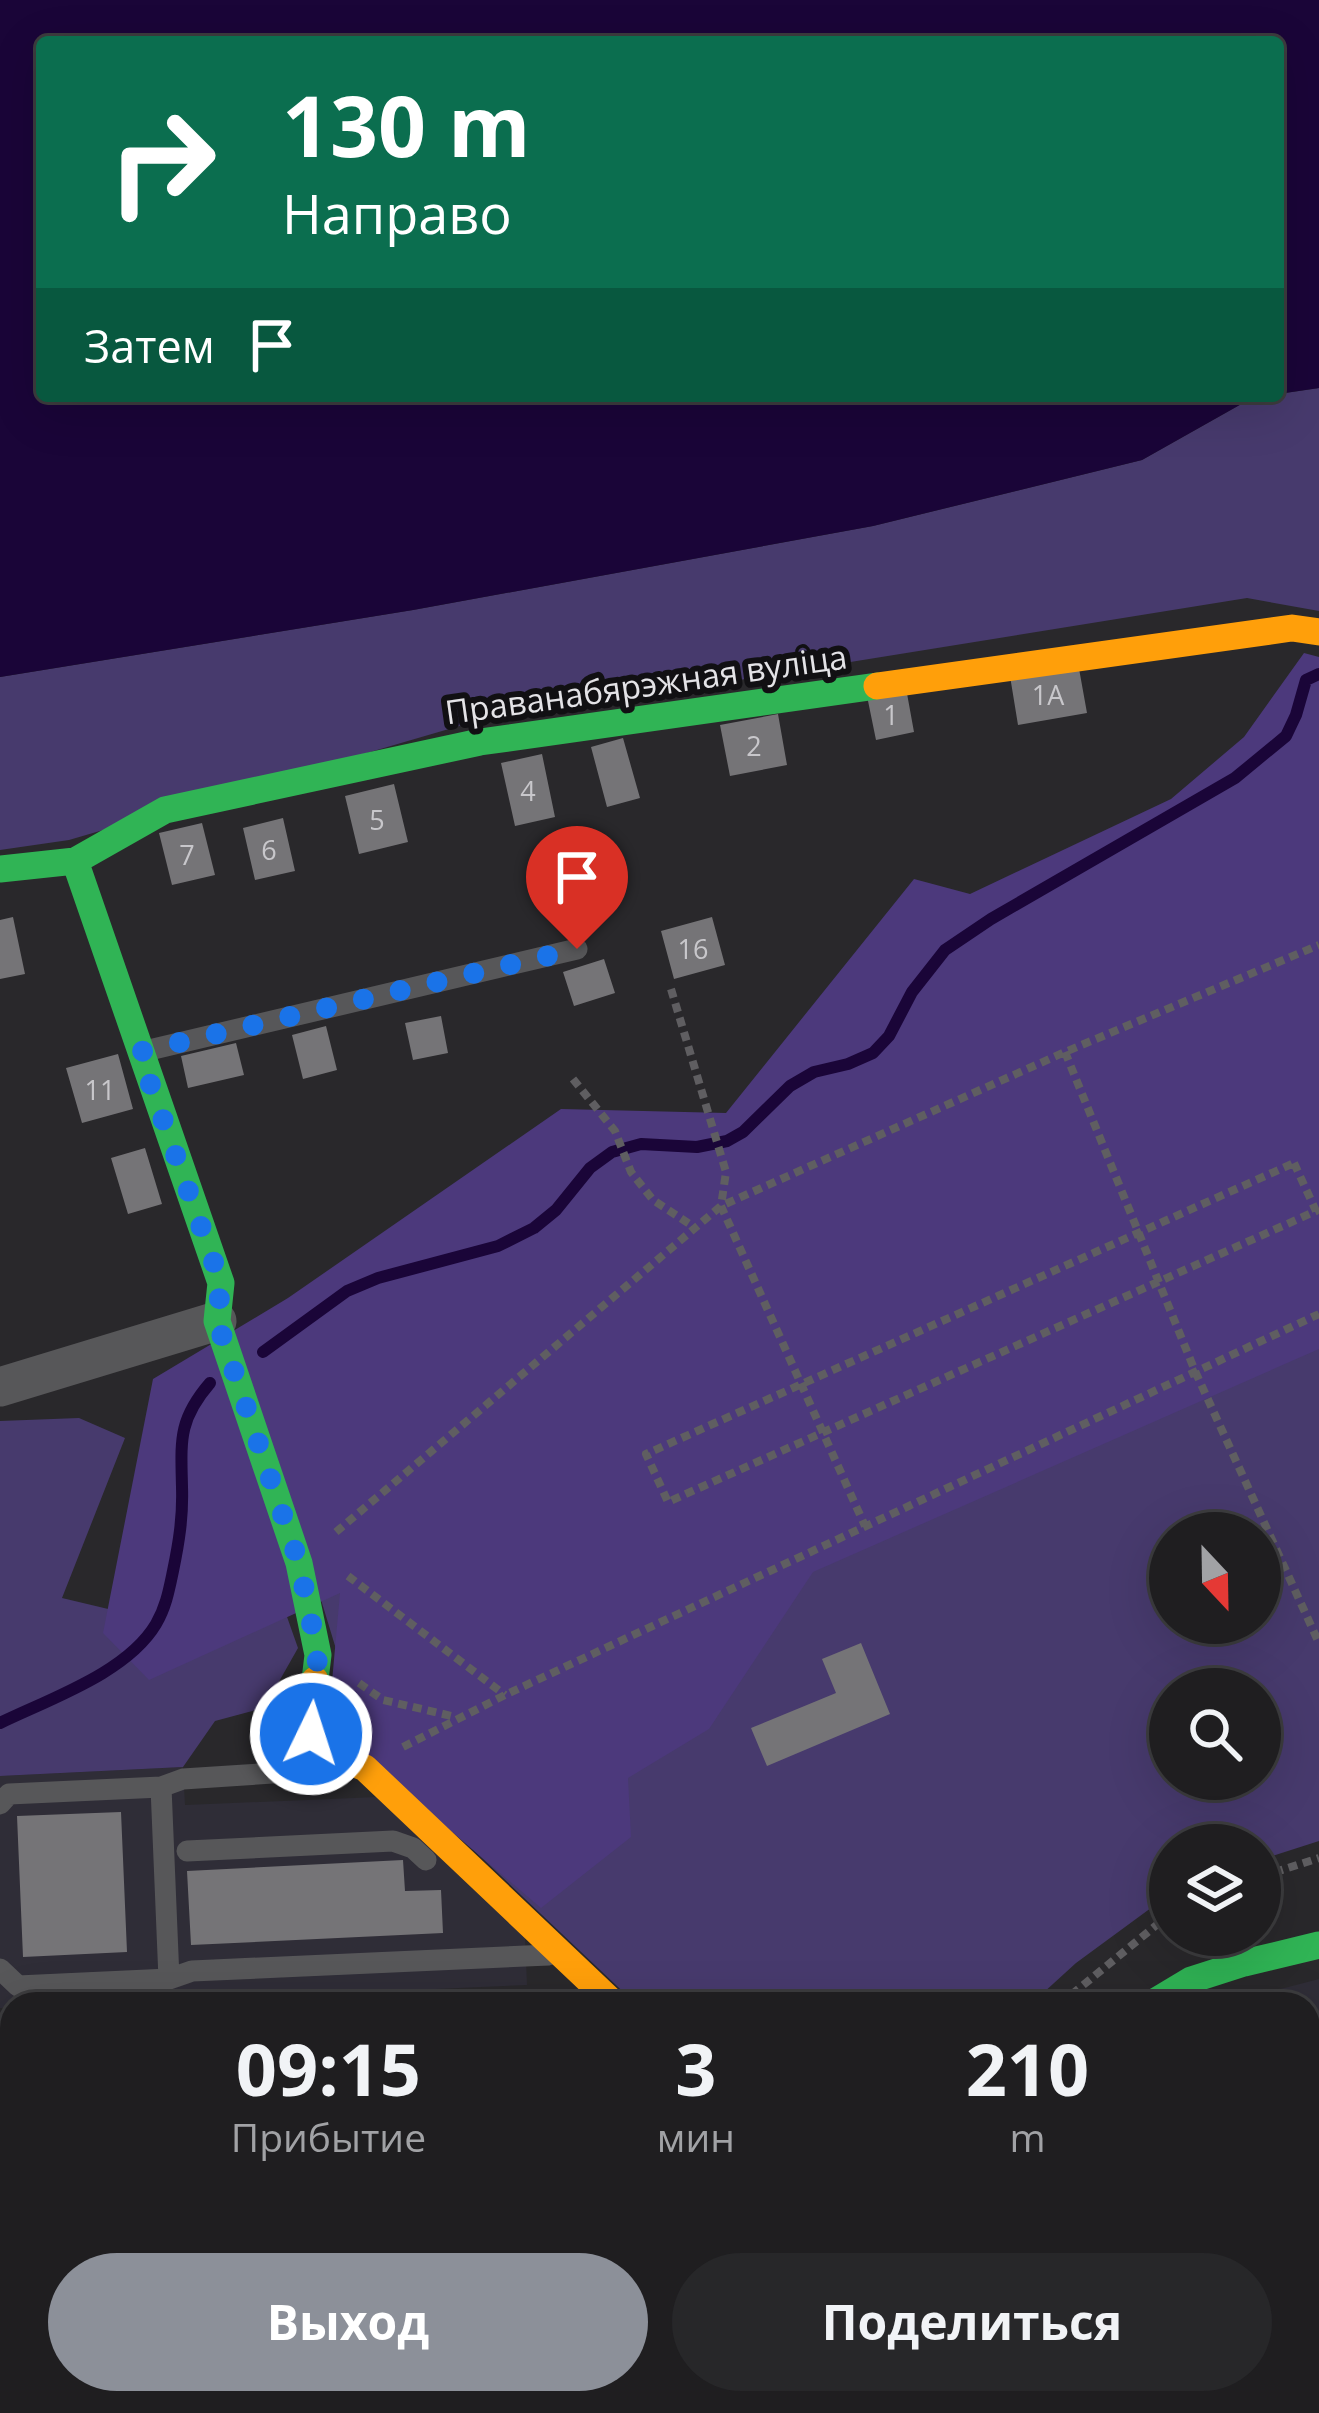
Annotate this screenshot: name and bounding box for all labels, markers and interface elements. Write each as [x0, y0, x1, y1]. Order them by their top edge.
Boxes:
text: 130 m [282, 67, 530, 182]
icon: right [84, 84, 240, 240]
text: Направо [282, 176, 512, 250]
icon: arrive [239, 312, 305, 378]
text: Затем [84, 315, 215, 376]
street label: Праванабярэжная вуліца [442, 634, 850, 734]
house number: 1А [1032, 676, 1065, 713]
house number: 1 [883, 696, 899, 733]
house number: 2 [746, 727, 762, 764]
house number: 4 [520, 772, 536, 809]
house number: 5 [369, 801, 385, 838]
pin [526, 826, 628, 949]
house number: 6 [261, 831, 277, 868]
house number: 7 [179, 836, 195, 873]
icon: arrive [544, 844, 610, 910]
house number: 16 [678, 930, 708, 967]
house number: 11 [85, 1071, 115, 1108]
north arrow [1149, 1512, 1281, 1644]
map controls [1149, 1512, 1281, 1956]
button: search [1149, 1668, 1281, 1800]
position arrow [248, 1671, 374, 1797]
button: layers [1149, 1824, 1281, 1956]
text: 09:15 [236, 2019, 421, 2117]
text: 3 [675, 2019, 716, 2117]
text: 210 [966, 2019, 1089, 2117]
text: Прибытие [231, 2110, 426, 2163]
text: мин [657, 2110, 735, 2163]
text: m [1009, 2110, 1045, 2163]
button: Выход [48, 2253, 648, 2391]
button: Поделиться [672, 2253, 1272, 2391]

